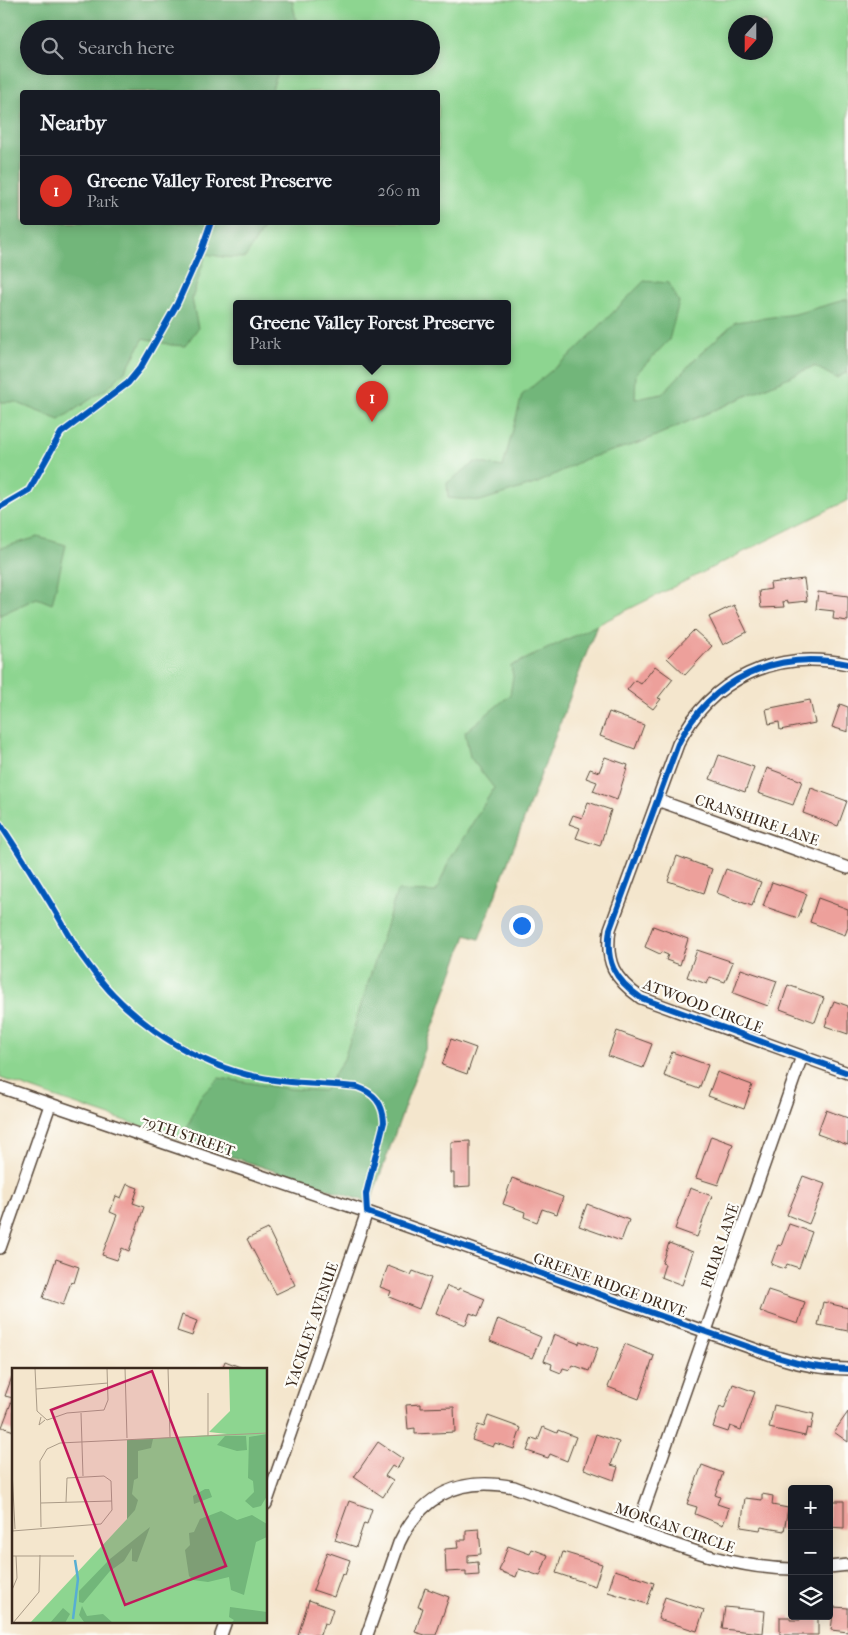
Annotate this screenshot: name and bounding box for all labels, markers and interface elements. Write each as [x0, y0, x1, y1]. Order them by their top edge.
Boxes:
north arrow [728, 15, 773, 60]
search box [20, 20, 440, 75]
icon: search [38, 34, 66, 62]
text: Search here [78, 37, 174, 59]
text: Nearby [40, 111, 106, 135]
text: Greene Valley Forest Preserve [87, 170, 332, 192]
text: 1 [53, 181, 59, 200]
text: 260 m [378, 181, 420, 200]
text: Park [87, 192, 119, 211]
popup [233, 300, 511, 365]
text: Greene Valley Forest Preserve [250, 312, 494, 334]
text: Park [250, 334, 281, 353]
pin: 1 [356, 381, 388, 422]
street label: CRANSHIRE LANE [692, 790, 822, 850]
your location [509, 913, 535, 939]
street label: ATWOOD CIRCLE [640, 975, 765, 1037]
street label: 79TH STREET [139, 1112, 238, 1161]
street label: FRIAR LANE [697, 1201, 743, 1291]
street label: GREENE RIDGE DRIVE [531, 1249, 689, 1321]
street label: YACKLEY AVENUE [282, 1260, 342, 1391]
inset map [12, 1368, 268, 1622]
map controls [788, 1485, 833, 1620]
button: + [788, 1485, 833, 1530]
street label: MORGAN CIRCLE [613, 1499, 737, 1557]
button: − [788, 1530, 833, 1575]
button: layers [788, 1575, 833, 1620]

